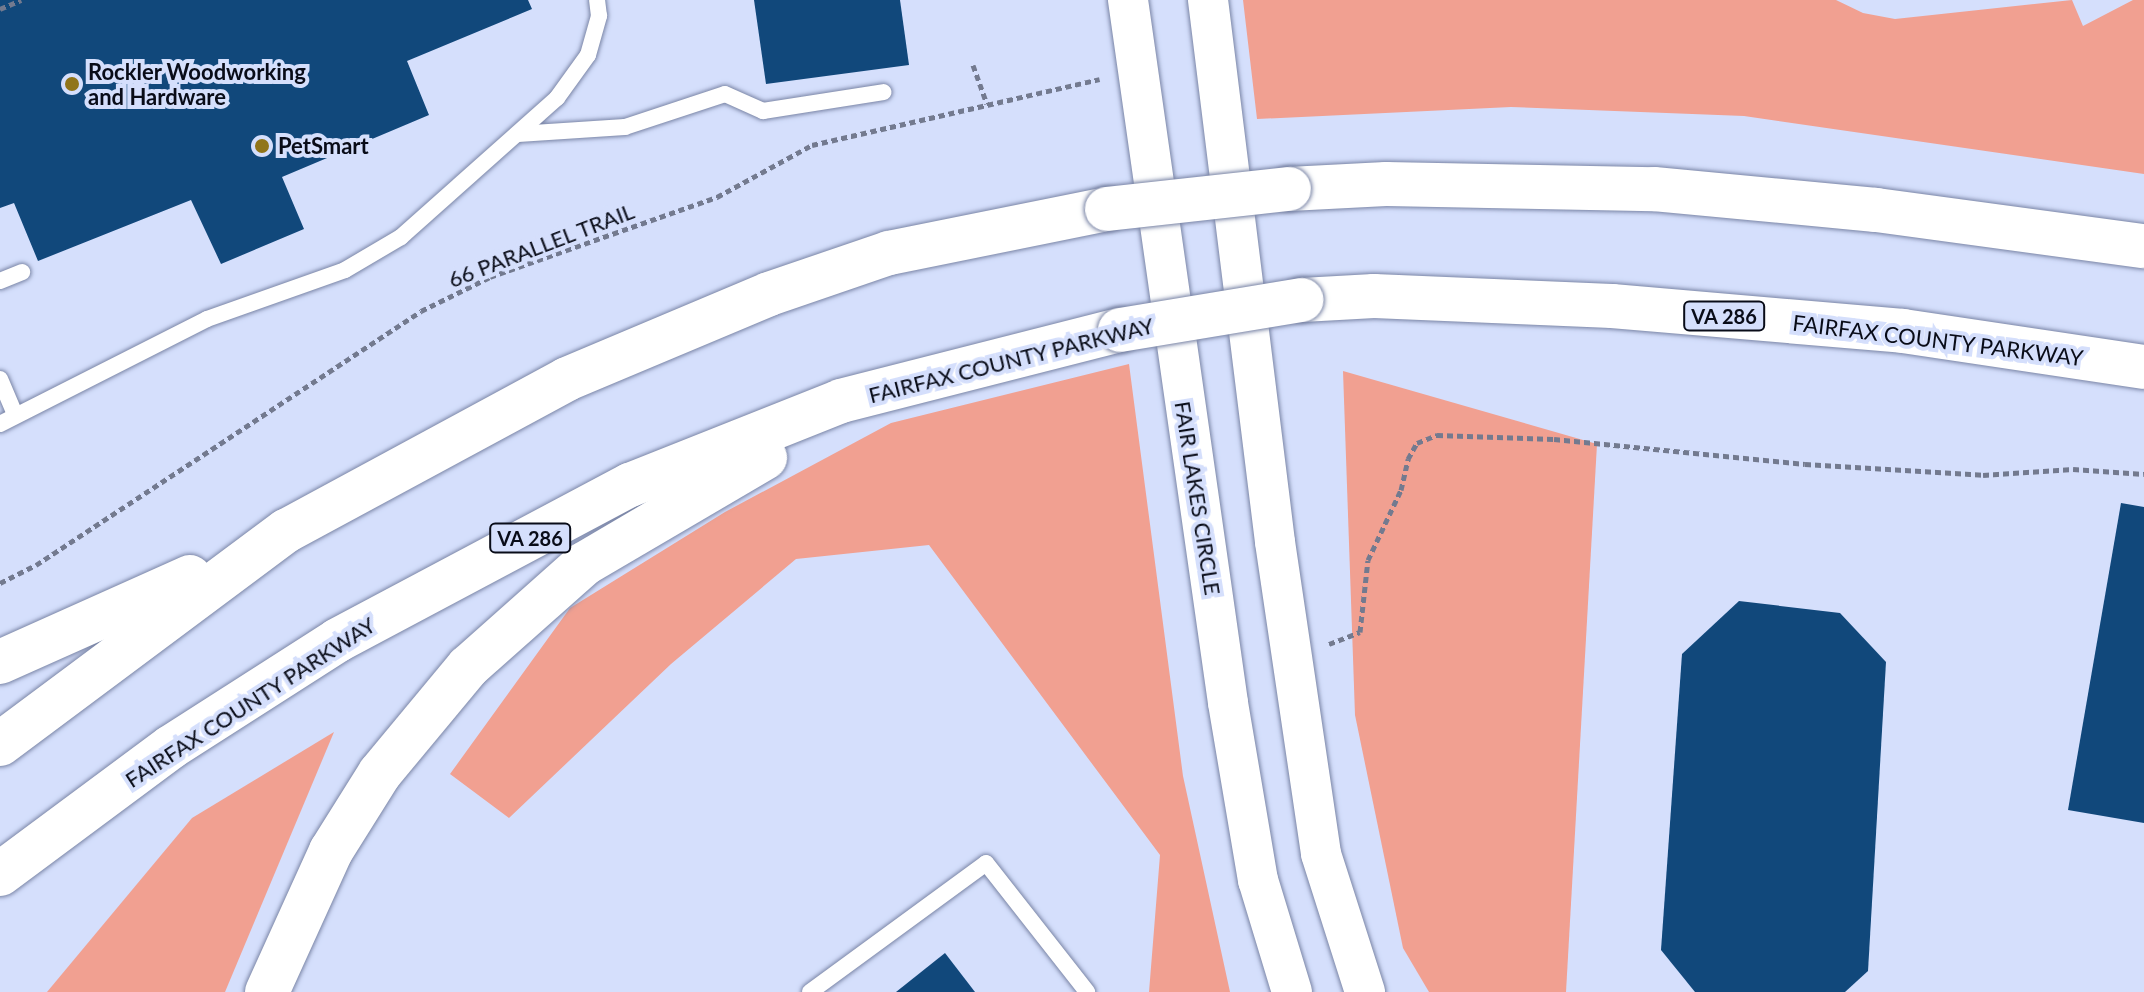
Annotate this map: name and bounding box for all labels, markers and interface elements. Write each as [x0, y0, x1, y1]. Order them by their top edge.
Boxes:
place label: Rockler Woodworking and Hardware [88, 58, 306, 110]
marker: Rockler Woodworking and Hardware [63, 75, 81, 93]
place label: PetSmart [278, 133, 369, 159]
marker: PetSmart [253, 137, 271, 155]
street label: 66 PARALLEL TRAIL [444, 197, 638, 293]
road number: VA 286 [1682, 300, 1766, 332]
street label: FAIRFAX COUNTY PARKWAY [1791, 309, 2085, 371]
street label: FAIRFAX COUNTY PARKWAY [865, 312, 1157, 408]
street label: FAIR LAKES CIRCLE [1170, 399, 1226, 597]
road number: VA 286 [488, 522, 572, 554]
street label: FAIRFAX COUNTY PARKWAY [120, 611, 380, 793]

